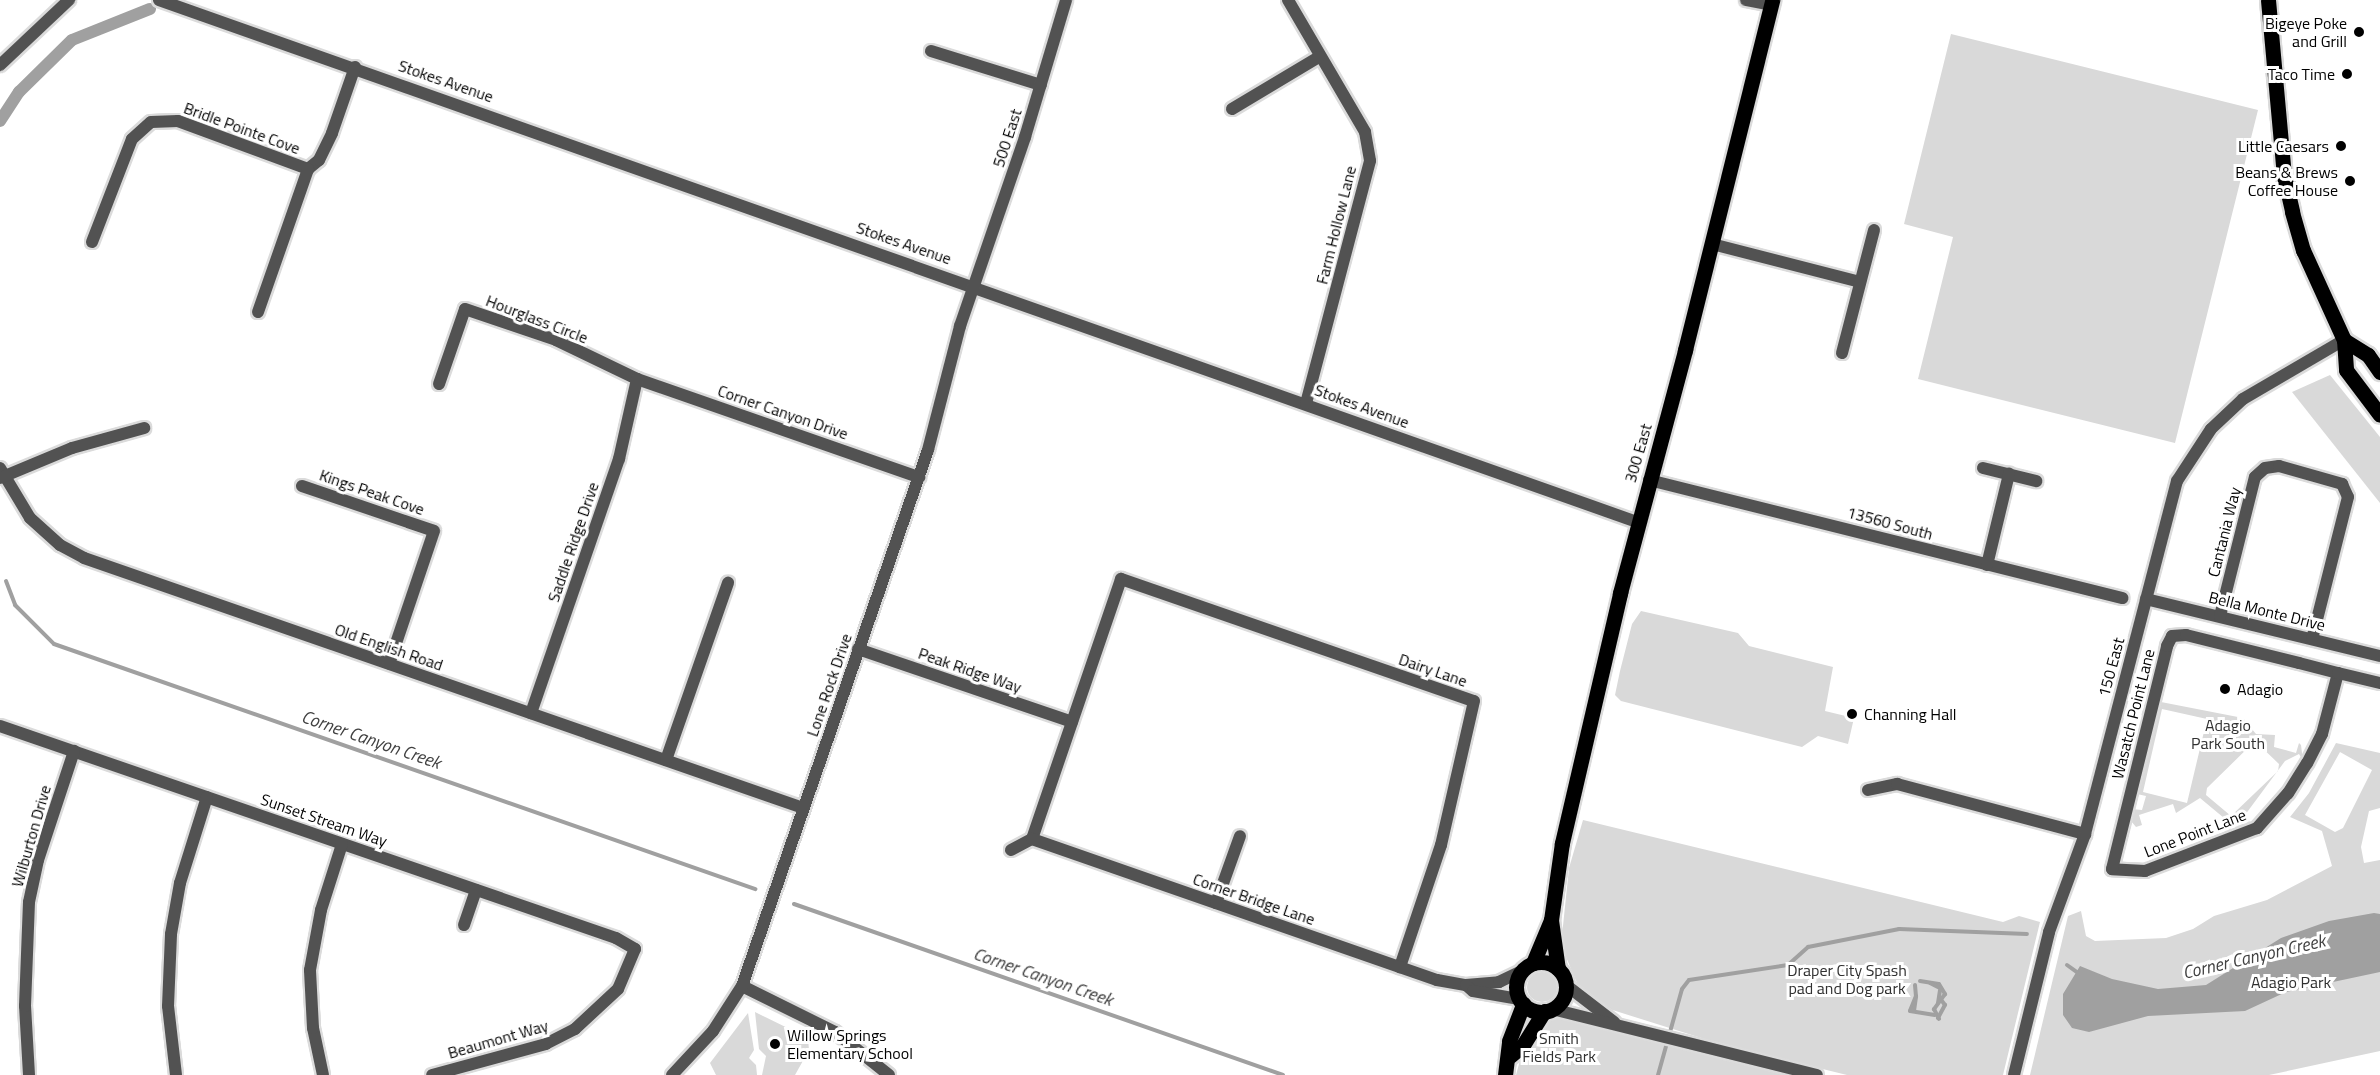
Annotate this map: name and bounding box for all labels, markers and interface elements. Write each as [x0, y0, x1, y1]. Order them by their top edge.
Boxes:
place label: Bigeye Poke and Grill [2265, 13, 2347, 51]
marker: Bigeye Poke and Grill [2352, 25, 2366, 39]
street label: Stokes Avenue [396, 56, 496, 106]
place label: Taco Time [2268, 64, 2335, 84]
marker: Taco Time [2340, 67, 2354, 81]
street label: Bridle Pointe Cove [181, 98, 303, 158]
street label: 500 East [989, 106, 1025, 170]
place label: Little Caesars [2238, 136, 2329, 156]
marker: Little Caesars [2334, 139, 2348, 153]
place label: Beans & Brews Coffee House [2235, 162, 2338, 200]
street label: Farm Hollow Lane [1312, 164, 1360, 286]
marker: Beans & Brews Coffee House [2343, 174, 2357, 188]
street label: Stokes Avenue [854, 218, 954, 268]
street label: Hourglass Circle [483, 291, 591, 347]
street label: Stokes Avenue [1312, 380, 1412, 432]
street label: Corner Canyon Drive [715, 381, 851, 443]
street label: 300 East [1620, 421, 1656, 485]
street label: Kings Peak Cove [317, 465, 427, 519]
street label: Saddle Ridge Drive [543, 480, 603, 604]
street label: Cantania Way [2204, 485, 2244, 579]
street label: 13560 South [1845, 502, 1935, 544]
street label: Bella Monte Drive [2207, 587, 2327, 635]
street label: Old English Road [332, 619, 446, 675]
street label: Lone Rock Drive [802, 631, 856, 739]
street label: 150 East [2094, 635, 2128, 699]
street label: Peak Ridge Way [916, 643, 1024, 697]
street label: Wasatch Point Lane [2108, 647, 2158, 781]
street label: Dairy Lane [1396, 649, 1470, 691]
place label: Adagio [2237, 679, 2283, 699]
marker: Adagio [2218, 682, 2232, 696]
place label: Channing Hall [1864, 704, 1957, 724]
water label: Corner Canyon Creek [298, 706, 444, 774]
marker: Channing Hall [1845, 707, 1859, 721]
park label: Adagio Park South [2191, 715, 2265, 753]
street label: Wilburton Drive [7, 783, 55, 889]
street label: Sunset Stream Way [258, 789, 390, 851]
street label: Lone Point Lane [2141, 805, 2249, 861]
street label: Corner Bridge Lane [1190, 869, 1318, 929]
water label: Corner Canyon Creek [2180, 930, 2328, 984]
water label: Corner Canyon Creek [970, 943, 1116, 1011]
park label: Draper City Spash pad and Dog park [1787, 960, 1907, 998]
park label: Adagio Park [2251, 972, 2331, 992]
street label: Beaumont Way [446, 1016, 550, 1062]
place label: Willow Springs Elementary School [787, 1025, 913, 1063]
park label: Smith Fields Park [1522, 1028, 1596, 1066]
marker: Willow Springs Elementary School [768, 1037, 782, 1051]

